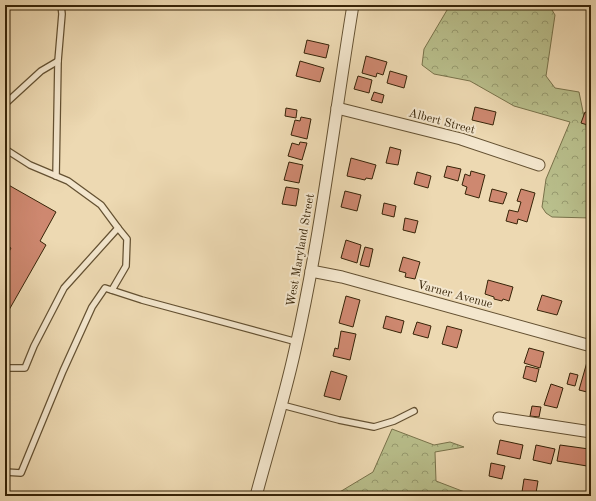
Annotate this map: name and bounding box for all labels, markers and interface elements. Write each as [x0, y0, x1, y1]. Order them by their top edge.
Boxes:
street label: Albert Street [407, 107, 476, 137]
street label: West Maryland Street [285, 193, 317, 307]
street label: Varner Avenue [416, 279, 494, 311]

